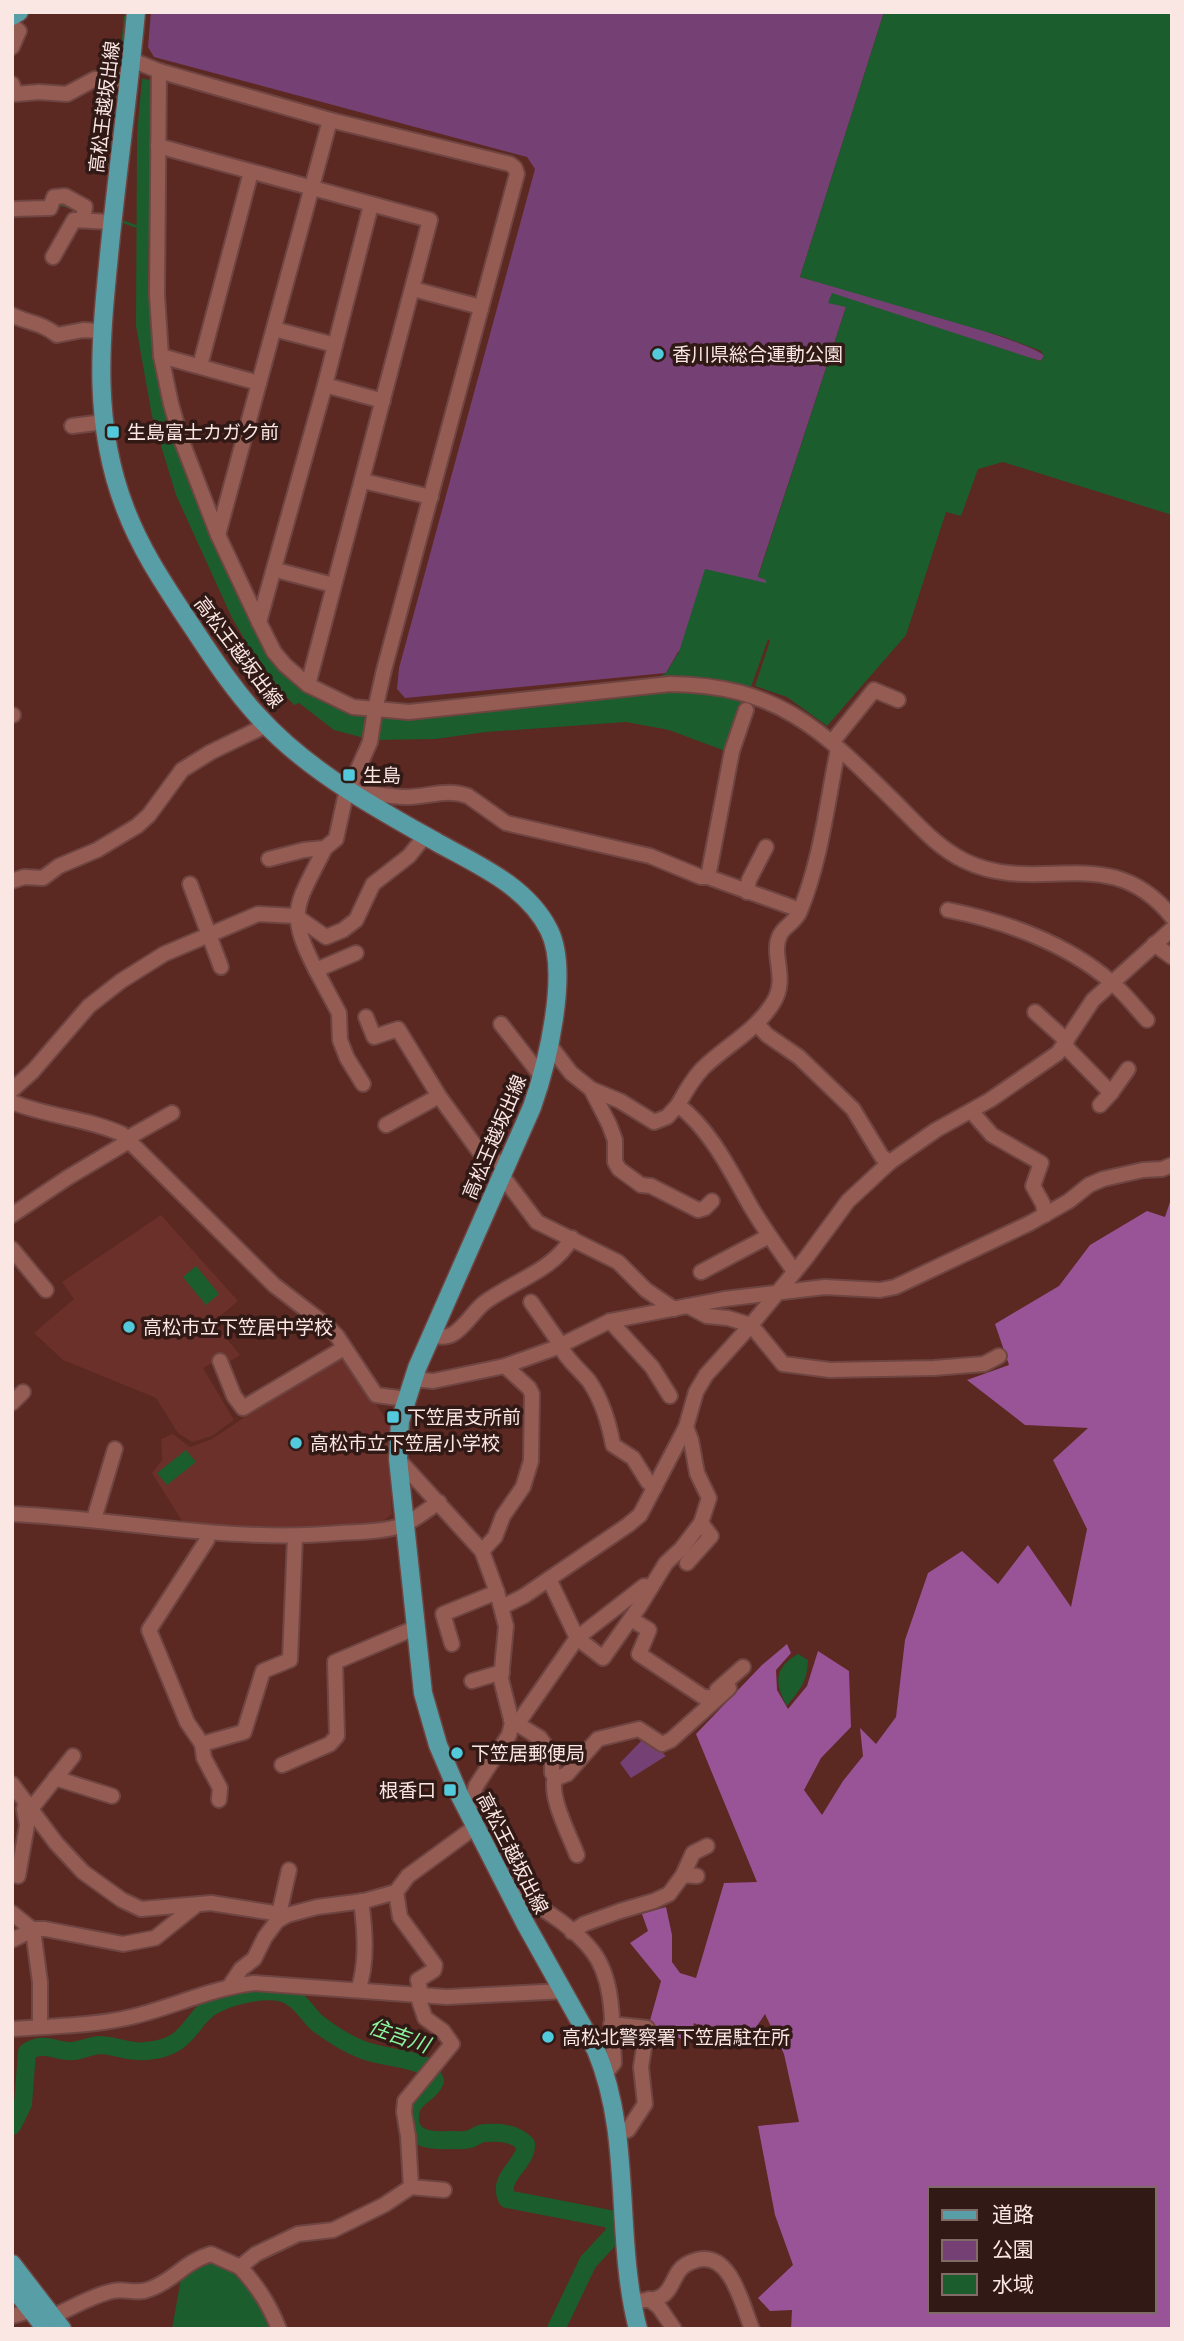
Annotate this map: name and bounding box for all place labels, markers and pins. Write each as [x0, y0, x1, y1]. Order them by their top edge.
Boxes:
place label: 香川県総合運動公園 [672, 341, 843, 368]
marker: 香川県総合運動公園 [650, 346, 666, 362]
place label: 生島富士カガク前 [127, 419, 279, 446]
marker: 生島富士カガク前 [105, 424, 121, 440]
place label: 生島 [363, 762, 401, 789]
marker: 生島 [341, 767, 357, 783]
place label: 高松市立下笠居中学校 [143, 1314, 333, 1341]
marker: 高松市立下笠居中学校 [121, 1319, 137, 1335]
place label: 下笠居支所前 [407, 1404, 521, 1431]
marker: 下笠居支所前 [385, 1409, 401, 1425]
place label: 高松市立下笠居小学校 [310, 1430, 500, 1457]
marker: 高松市立下笠居小学校 [288, 1435, 304, 1451]
place label: 下笠居郵便局 [471, 1740, 585, 1767]
marker: 下笠居郵便局 [449, 1745, 465, 1761]
place label: 根香口 [379, 1777, 436, 1804]
marker: 根香口 [442, 1782, 458, 1798]
place label: 高松北警察署下笠居駐在所 [562, 2024, 790, 2051]
marker: 高松北警察署下笠居駐在所 [540, 2029, 556, 2045]

